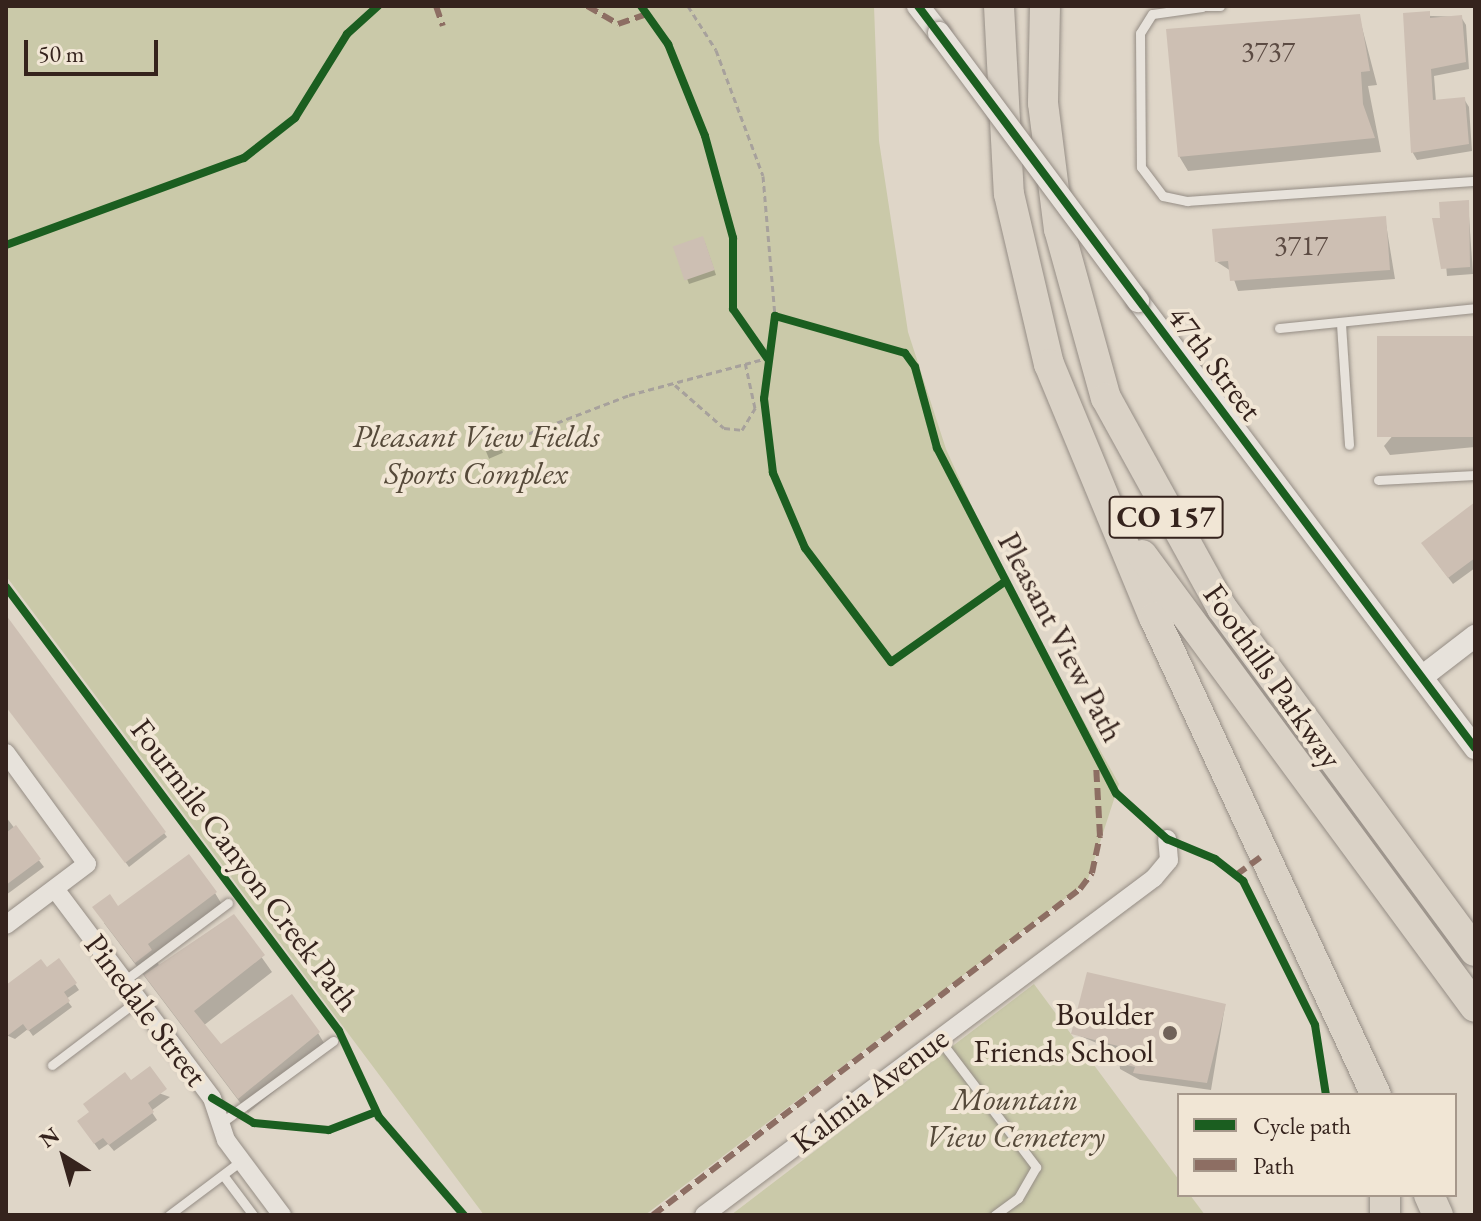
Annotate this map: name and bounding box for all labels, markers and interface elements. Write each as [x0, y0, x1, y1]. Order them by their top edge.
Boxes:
scale bar [28, 24, 162, 74]
house number: 3737 [1241, 34, 1295, 68]
text: 50 m [38, 38, 85, 69]
house number: 3717 [1274, 228, 1328, 262]
street label: 47th Street [1159, 298, 1271, 428]
park label: Pleasant View Fields Sports Complex [352, 418, 600, 493]
road number: CO 157 [1108, 491, 1224, 543]
street label: Pleasant View Path [990, 526, 1132, 748]
street label: Foothills Parkway [1195, 577, 1351, 775]
street label: Fourmile Canyon Creek Path [122, 711, 368, 1019]
street label: Pinedale Street [76, 926, 216, 1094]
place label: Boulder Friends School [974, 996, 1154, 1071]
street label: Kalmia Avenue [784, 1019, 956, 1161]
marker: Boulder Friends School [1161, 1024, 1179, 1042]
park label: Mountain View Cemetery [925, 1081, 1105, 1156]
legend [1177, 1093, 1457, 1197]
text: Cycle path [1253, 1110, 1351, 1141]
north arrow [24, 1117, 104, 1197]
text: N [33, 1120, 65, 1154]
text: Path [1253, 1150, 1295, 1181]

